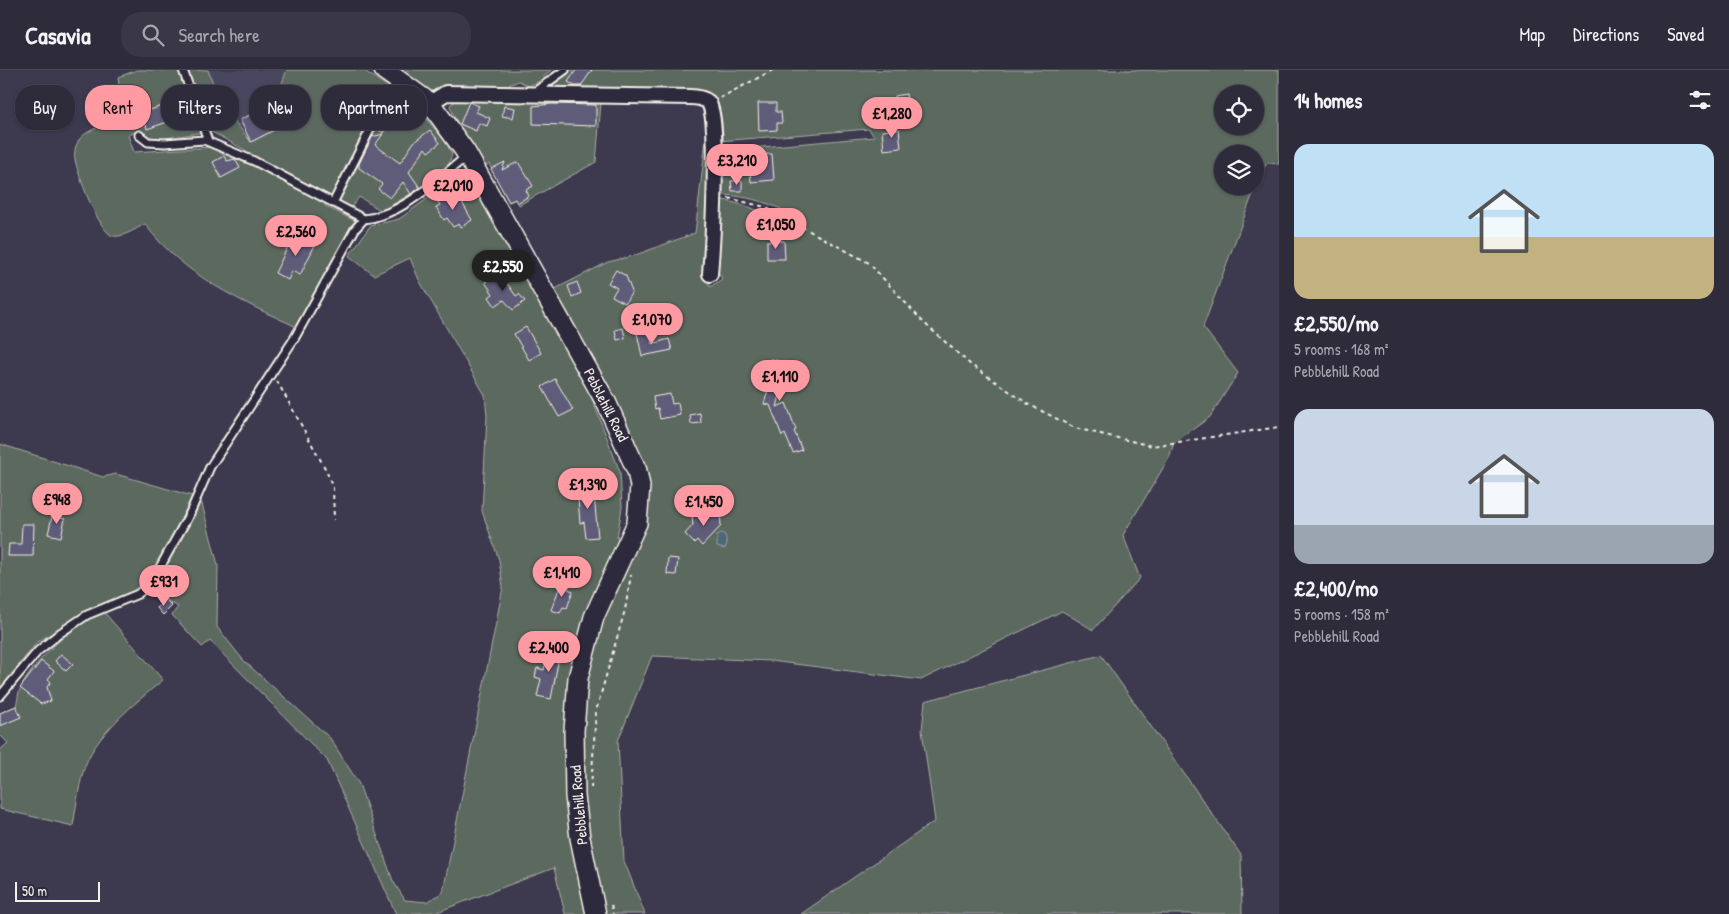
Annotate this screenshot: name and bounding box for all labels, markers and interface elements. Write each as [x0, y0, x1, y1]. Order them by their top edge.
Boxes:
search box [121, 12, 471, 57]
text: Casavia [25, 19, 91, 51]
icon: search [139, 21, 167, 49]
text: Search here [179, 22, 260, 48]
text: Map [1520, 22, 1545, 47]
text: Directions [1573, 22, 1639, 47]
text: Saved [1667, 22, 1704, 47]
chip: Buy [15, 85, 75, 130]
chip: Rent [85, 85, 151, 130]
chip: Filters [161, 85, 239, 130]
chip: New [249, 85, 311, 130]
chip: Apartment [321, 85, 427, 130]
map controls [1214, 85, 1264, 195]
button: locate [1214, 85, 1264, 135]
text: 14 homes [1294, 86, 1362, 115]
icon: filters [1686, 86, 1714, 114]
pin: £1,280 [851, 97, 933, 139]
text: £1,280 [872, 102, 912, 124]
pin: £3,210 [696, 144, 778, 186]
button: layers [1214, 145, 1264, 195]
text: £3,210 [717, 149, 757, 171]
pin: £2,010 [412, 168, 494, 211]
text: £2,010 [433, 174, 473, 196]
icon: home [1459, 176, 1549, 266]
pin: £1,050 [735, 208, 817, 250]
text: £1,050 [757, 213, 795, 235]
pin: £2,560 [255, 214, 337, 257]
text: £2,560 [276, 220, 316, 242]
pin: £2,550 [462, 250, 544, 292]
text: £2,550 [483, 255, 523, 277]
pin: £1,070 [611, 302, 693, 345]
text: £1,070 [632, 308, 672, 330]
text: £2,550/mo [1294, 309, 1378, 338]
text: 5 rooms · 168 m² [1294, 338, 1388, 360]
pin: £1,110 [739, 360, 821, 402]
text: Pebblehill Road [1294, 360, 1379, 382]
street label: Pebblehill Road [579, 365, 634, 445]
text: £1,110 [762, 365, 798, 387]
icon: home [1459, 441, 1549, 531]
pin: £1,390 [547, 468, 629, 510]
text: £1,390 [569, 473, 607, 495]
pin: £948 [27, 482, 87, 525]
pin: £1,450 [663, 484, 745, 527]
text: £948 [43, 488, 71, 510]
text: £1,450 [685, 490, 723, 512]
pin: £1,410 [521, 556, 603, 598]
text: £1,410 [544, 561, 580, 583]
pin: £931 [134, 564, 194, 607]
text: £931 [150, 570, 178, 592]
text: £2,400/mo [1294, 574, 1378, 603]
text: 5 rooms · 158 m² [1294, 603, 1389, 625]
text: Pebblehill Road [1294, 625, 1379, 647]
pin: £2,400 [508, 630, 590, 673]
text: £2,400 [529, 636, 569, 658]
street label: Pebblehill Road [565, 764, 592, 846]
scale bar [15, 879, 100, 902]
text: 50 m [22, 881, 47, 900]

